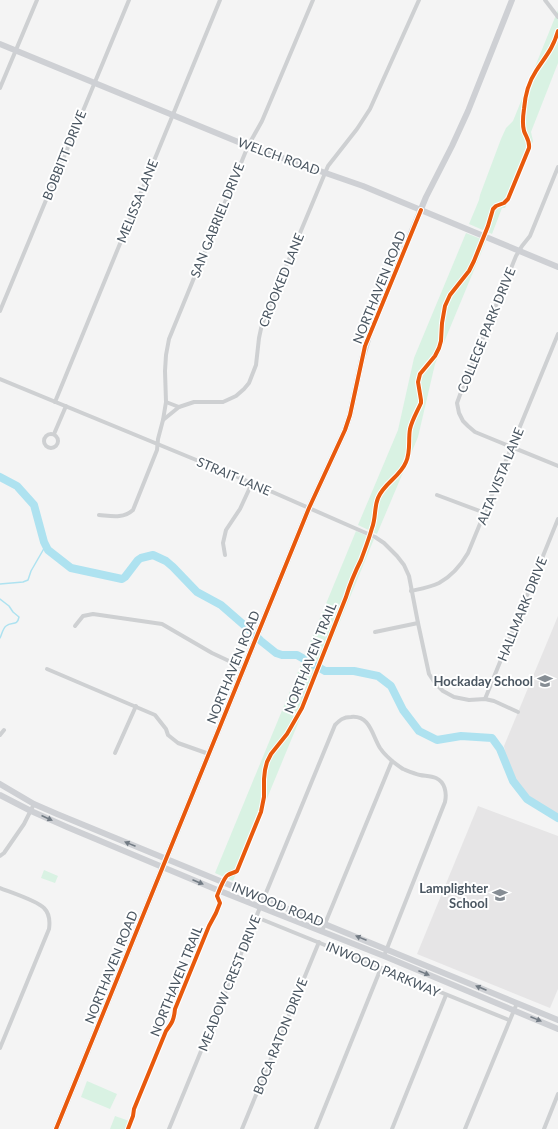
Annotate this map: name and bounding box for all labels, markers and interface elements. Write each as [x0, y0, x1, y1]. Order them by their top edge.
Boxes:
street label: BOBBITT DRIVE [39, 108, 89, 202]
street label: WELCH ROAD [236, 134, 322, 178]
street label: MELISSA LANE [113, 157, 161, 245]
street label: SAN GABRIEL DRIVE [187, 160, 247, 280]
street label: NORTHAVEN ROAD [349, 228, 409, 346]
street label: CROOKED LANE [255, 231, 307, 329]
street label: COLLEGE PARK DRIVE [453, 265, 519, 395]
street label: ALTA VISTA LANE [473, 425, 527, 527]
street label: STRAIT LANE [195, 453, 273, 499]
street label: HALLMARK DRIVE [494, 555, 550, 663]
street label: NORTHAVEN TRAIL [280, 600, 340, 716]
street label: NORTHAVEN ROAD [203, 608, 263, 726]
school or university icon: Hockaday School [536, 672, 554, 690]
place label: Hockaday School [434, 673, 533, 689]
one-way arrow [42, 816, 54, 822]
one-way arrow [123, 841, 135, 847]
street label: INWOOD ROAD [230, 878, 326, 930]
one-way arrow [192, 879, 204, 885]
place label: Lamplighter School [419, 880, 488, 911]
school or university icon: Lamplighter School [491, 886, 509, 904]
street label: NORTHAVEN ROAD [81, 908, 141, 1026]
street label: MEADOW CREST DRIVE [194, 913, 264, 1053]
street label: NORTHAVEN TRAIL [146, 923, 206, 1039]
one-way arrow [355, 935, 366, 941]
street label: INWOOD PARKWAY [323, 938, 443, 1001]
one-way arrow [418, 970, 430, 976]
street label: BOCA RATON DRIVE [249, 975, 311, 1097]
one-way arrow [475, 985, 486, 991]
one-way arrow [530, 1017, 542, 1023]

